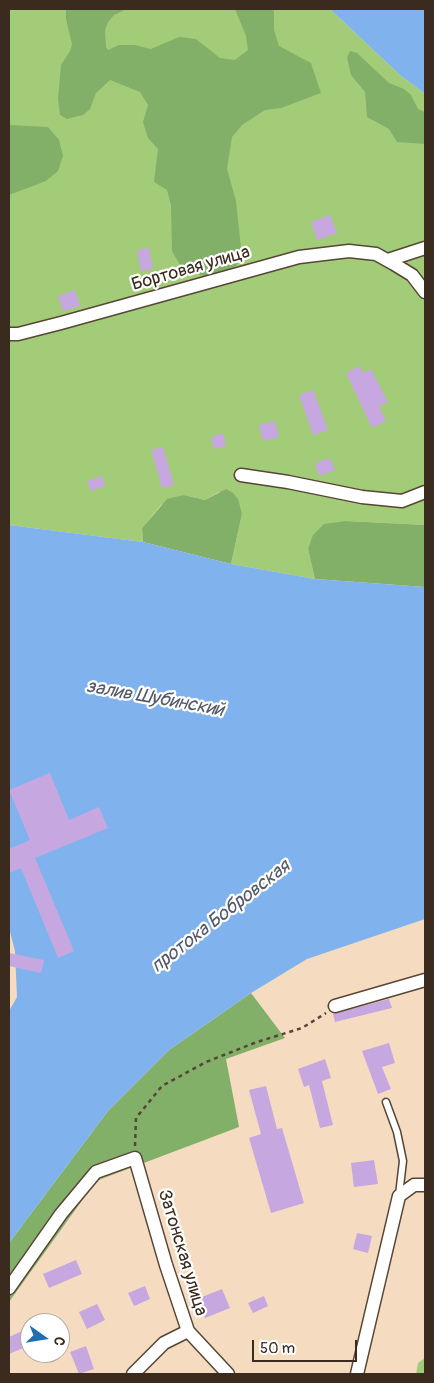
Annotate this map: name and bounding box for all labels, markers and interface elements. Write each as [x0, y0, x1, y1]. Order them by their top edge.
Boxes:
street label: Бортовая улица [129, 242, 253, 296]
water label: залив Шубинский [84, 676, 226, 722]
water label: протока Бобровская [147, 856, 295, 978]
street label: Затонская улица [153, 1187, 211, 1319]
north arrow [20, 1313, 70, 1363]
scale bar [254, 1330, 359, 1362]
text: С [50, 1335, 68, 1347]
text: 50 m [260, 1339, 295, 1358]

